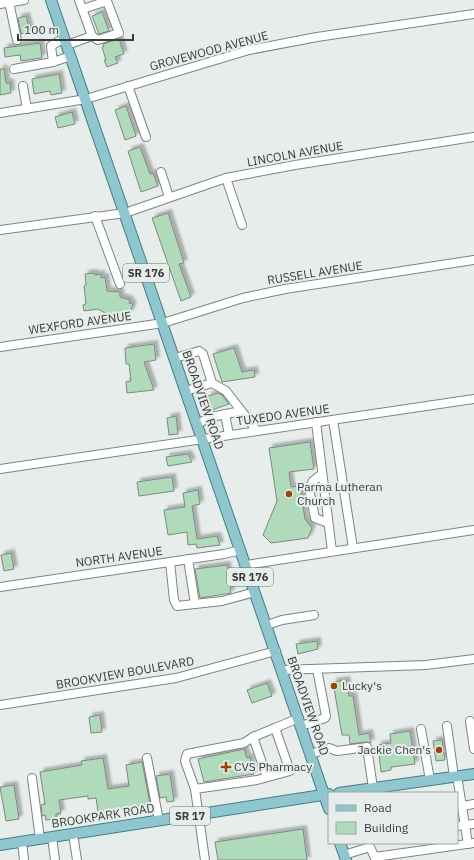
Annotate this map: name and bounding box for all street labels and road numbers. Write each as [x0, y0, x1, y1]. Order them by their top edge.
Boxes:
street label: GROVEWOOD AVENUE [148, 27, 270, 74]
street label: LINCOLN AVENUE [246, 138, 344, 169]
street label: RUSSELL AVENUE [266, 258, 364, 287]
road number: SR 176 [123, 264, 169, 282]
street label: WEXFORD AVENUE [28, 308, 132, 337]
street label: BROADVIEW ROAD [180, 348, 227, 451]
street label: TUXEDO AVENUE [235, 401, 330, 428]
street label: NORTH AVENUE [74, 543, 163, 570]
road number: SR 176 [227, 568, 273, 586]
street label: BROOKVIEW BOULEVARD [55, 653, 195, 692]
street label: BROADVIEW ROAD [285, 654, 332, 757]
street label: BROOKPARK ROAD [50, 800, 156, 831]
road number: SR 17 [170, 807, 210, 825]

